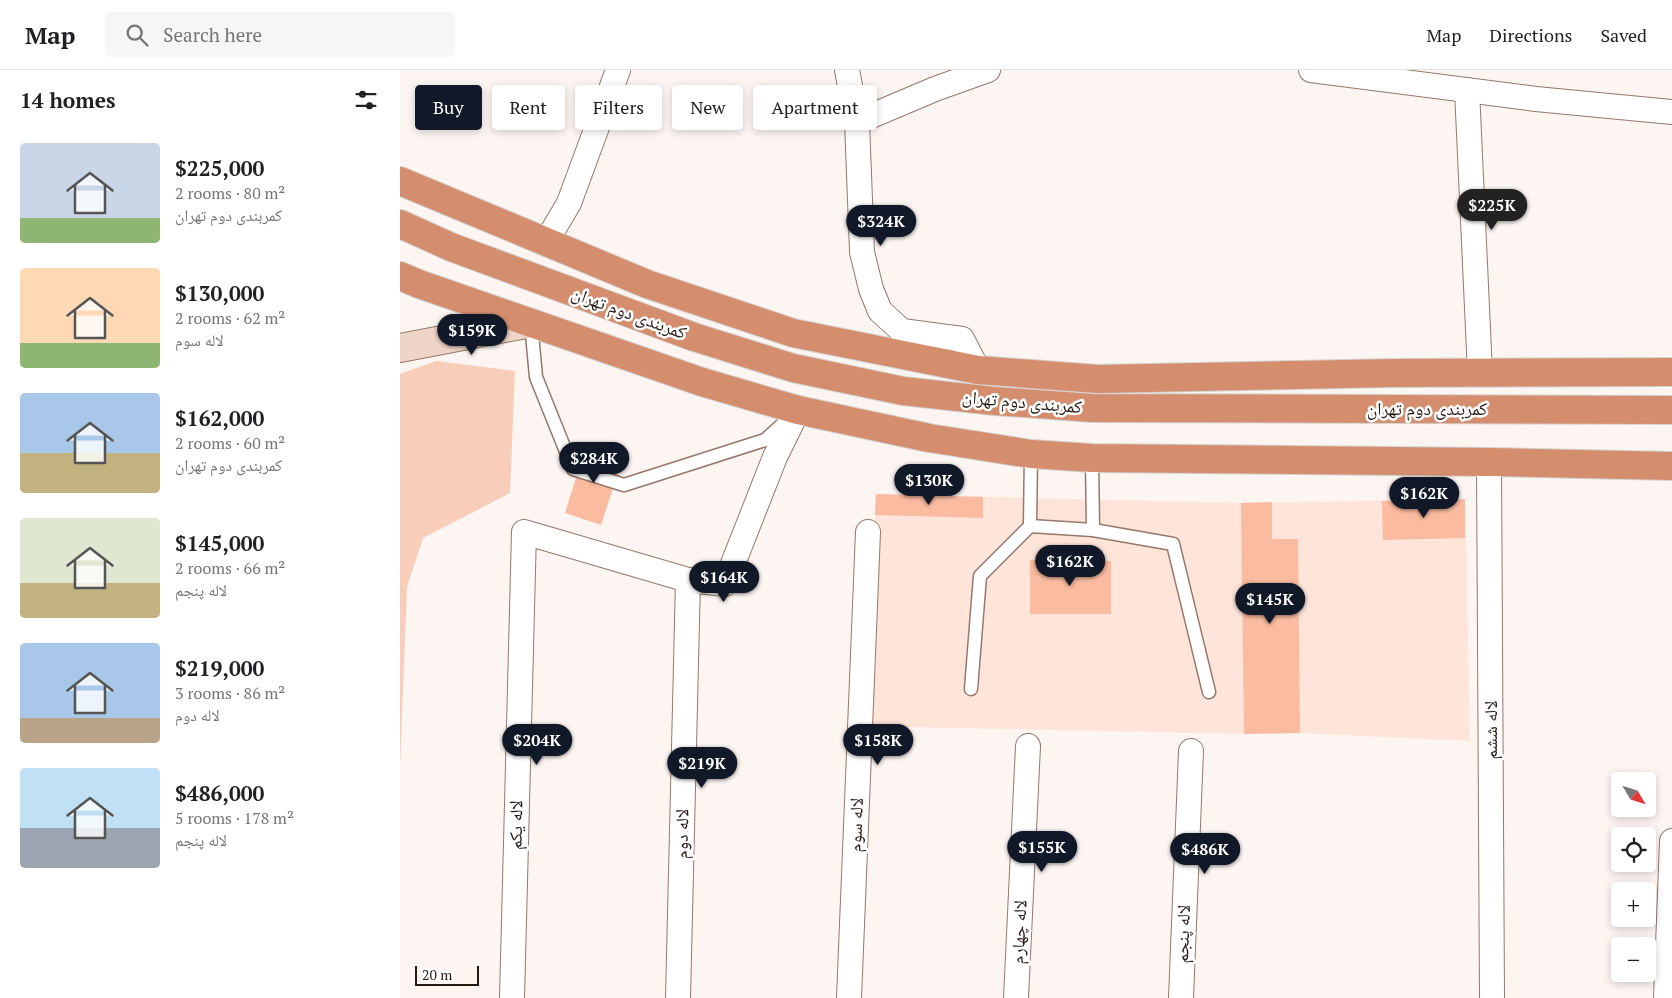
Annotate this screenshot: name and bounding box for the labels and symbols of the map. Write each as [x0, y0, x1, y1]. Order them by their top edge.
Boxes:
pin: $225K [1457, 189, 1527, 231]
pin: $324K [846, 204, 916, 247]
street label: کمربندی دوم تهران [568, 280, 691, 345]
pin: $159K [437, 314, 507, 356]
street label: کمربندی دوم تهران [961, 384, 1084, 419]
street label: کمربندی دوم تهران [1367, 396, 1488, 421]
pin: $284K [559, 442, 629, 484]
pin: $130K [894, 464, 964, 506]
pin: $162K [1389, 476, 1459, 519]
pin: $162K [1035, 544, 1105, 587]
pin: $164K [689, 560, 759, 603]
pin: $145K [1235, 582, 1305, 625]
street label: لاله ششم [1478, 701, 1503, 759]
pin: $204K [502, 724, 572, 766]
pin: $158K [843, 724, 913, 766]
pin: $219K [667, 746, 737, 789]
north arrow [1611, 772, 1656, 818]
street label: لاله سوم [842, 797, 869, 853]
street label: لاله یکم [503, 800, 528, 850]
street label: لاله دوم [669, 809, 694, 859]
pin: $155K [1007, 830, 1077, 873]
pin: $486K [1170, 832, 1240, 875]
street label: لاله چهارم [1004, 899, 1033, 965]
street label: لاله پنجم [1169, 904, 1196, 964]
scale bar [415, 963, 479, 986]

